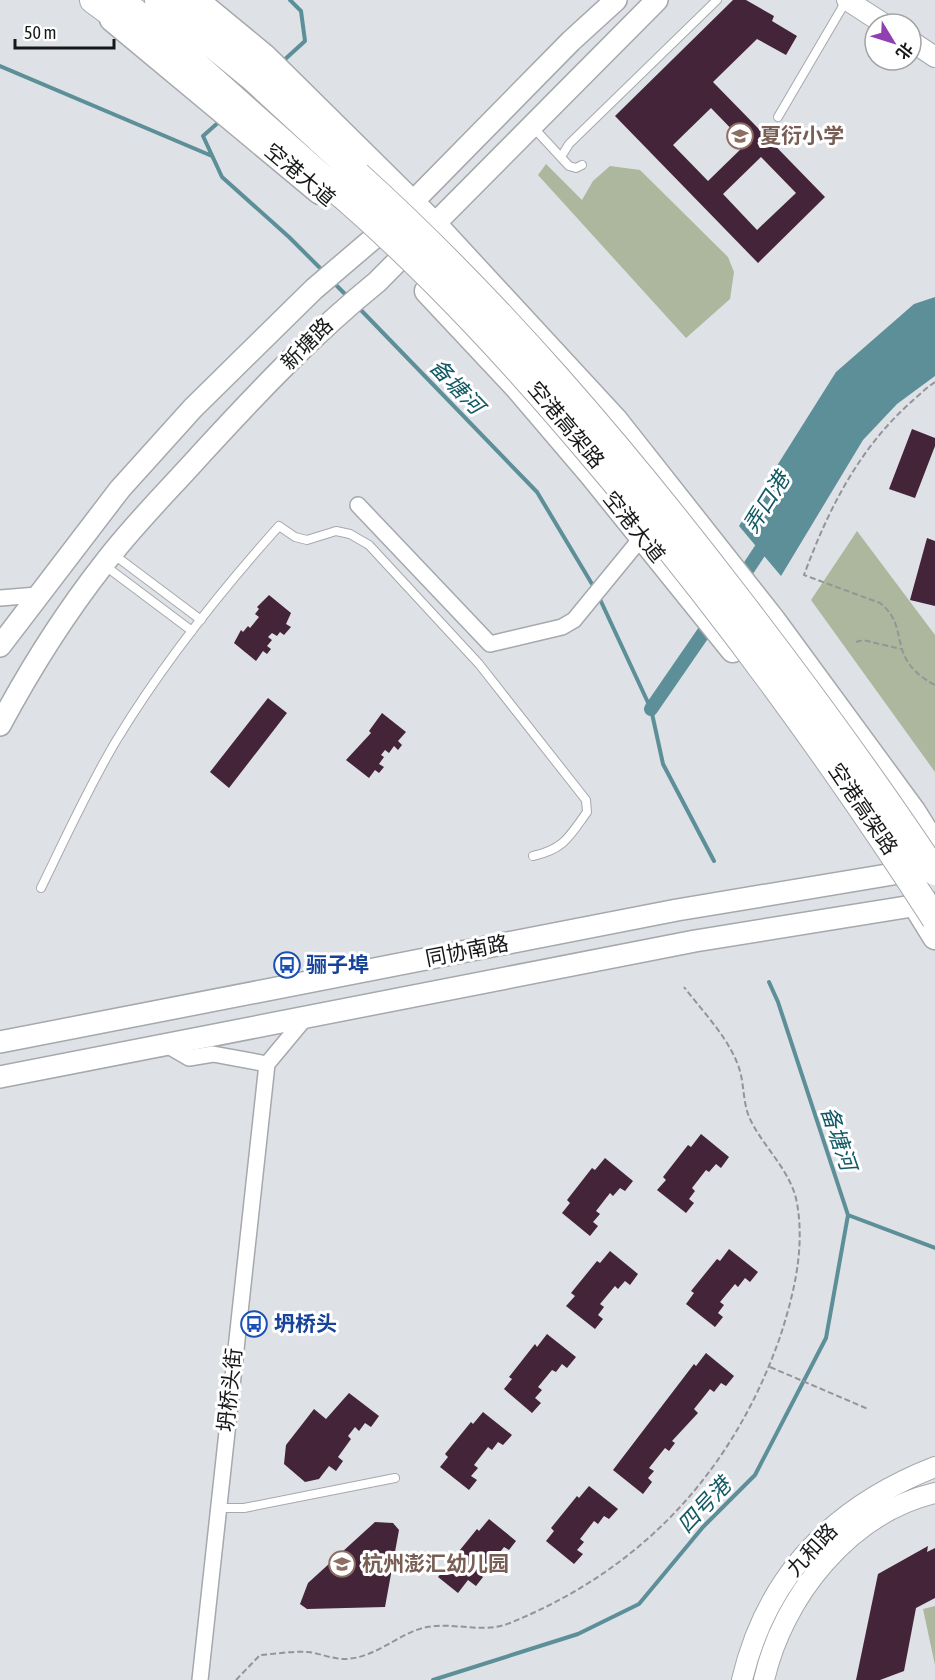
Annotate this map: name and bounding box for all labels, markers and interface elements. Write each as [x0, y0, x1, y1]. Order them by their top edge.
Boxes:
scale bar [15, 12, 114, 50]
north arrow [863, 12, 923, 72]
text: 50 m [24, 22, 56, 43]
text: 北 [893, 39, 917, 63]
school or university icon: 夏衍小学 [725, 121, 755, 151]
place label: 夏衍小学 [760, 123, 844, 147]
street label: 空港大道 [261, 138, 341, 210]
street label: 新塘路 [276, 313, 337, 374]
water label: 备塘河 [425, 353, 492, 422]
street label: 空港高架路 [524, 376, 610, 472]
water label: 弄口港 [737, 465, 796, 537]
street label: 空港大道 [599, 486, 671, 567]
street label: 空港高架路 [825, 758, 903, 859]
street label: 同协南路 [423, 930, 510, 970]
bus stop icon: 骊子埠 [272, 950, 302, 980]
place label: 骊子埠 [306, 952, 369, 976]
water label: 备塘河 [816, 1103, 863, 1177]
bus stop icon: 坍桥头 [239, 1309, 269, 1339]
place label: 坍桥头 [274, 1311, 337, 1335]
street label: 坍桥头街 [213, 1347, 245, 1433]
water label: 四号港 [672, 1470, 738, 1538]
street label: 九和路 [781, 1518, 842, 1581]
school or university icon: 杭州澎汇幼儿园 [327, 1549, 357, 1579]
place label: 杭州澎汇幼儿园 [362, 1551, 509, 1575]

